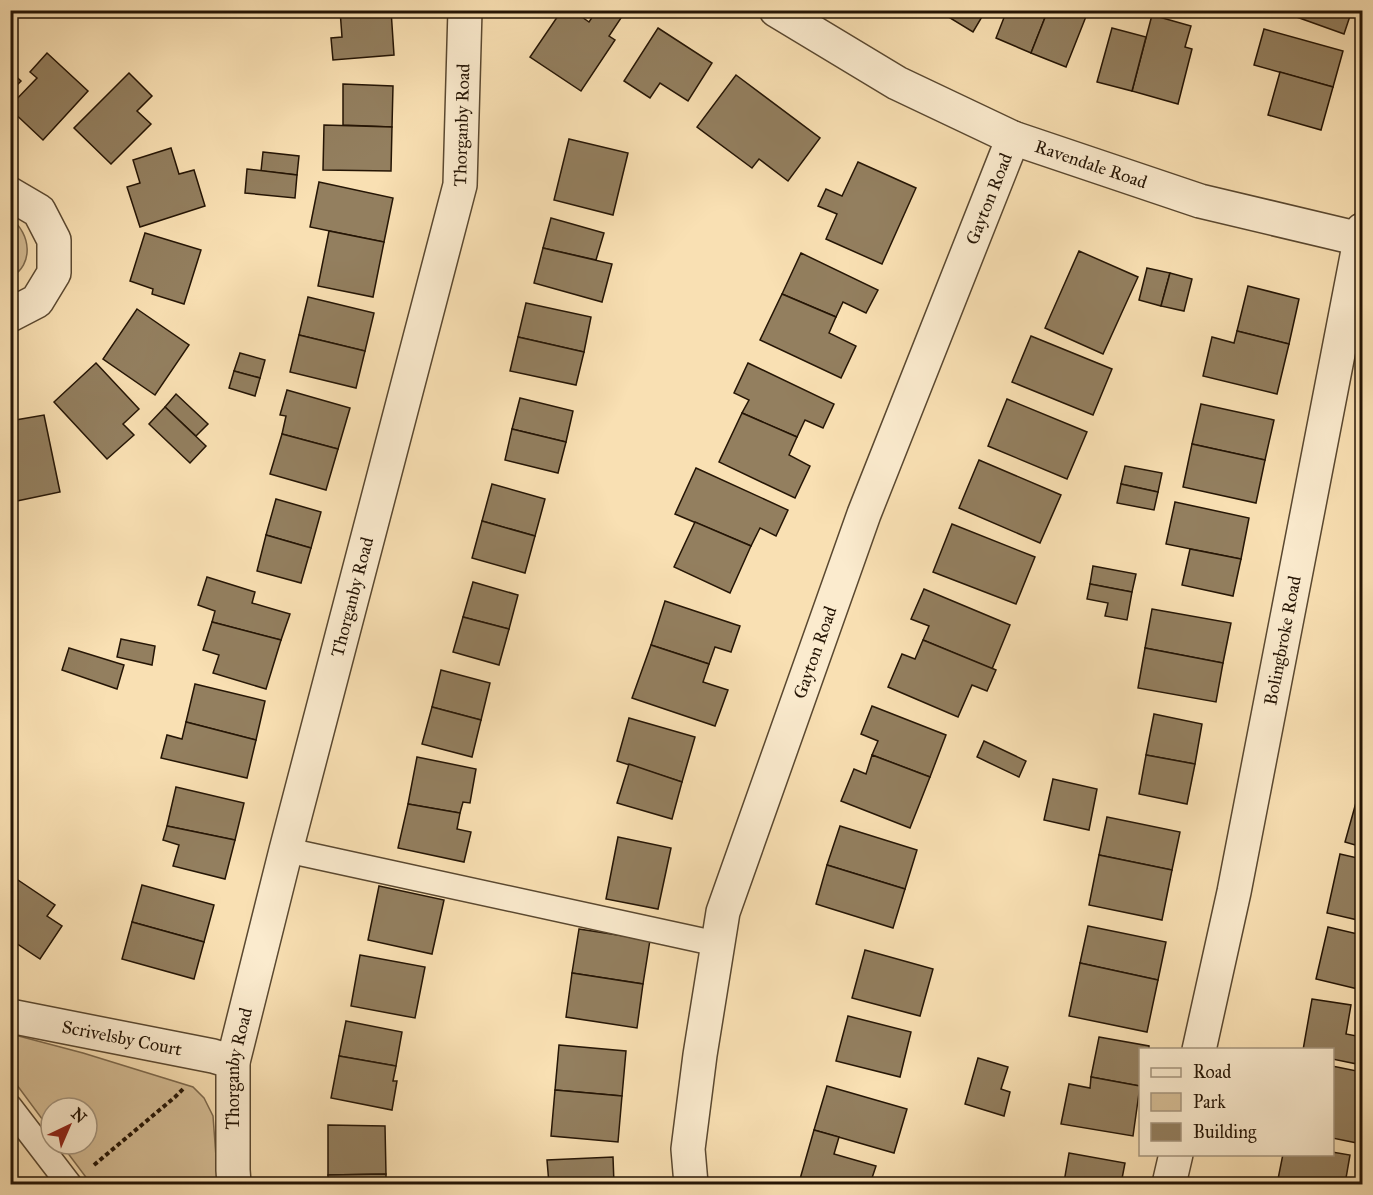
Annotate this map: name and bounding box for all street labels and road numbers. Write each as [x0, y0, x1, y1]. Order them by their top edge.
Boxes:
street label: Thorganby Road [449, 63, 474, 187]
street label: Ravendale Road [1032, 135, 1150, 193]
street label: Gayton Road [961, 150, 1017, 248]
street label: Thorganby Road [326, 535, 378, 659]
street label: Bolingbroke Road [1259, 574, 1306, 707]
street label: Gayton Road [788, 603, 841, 702]
street label: Thorganby Road [221, 1005, 257, 1130]
street label: Scrivelsby Court [60, 1015, 184, 1061]

